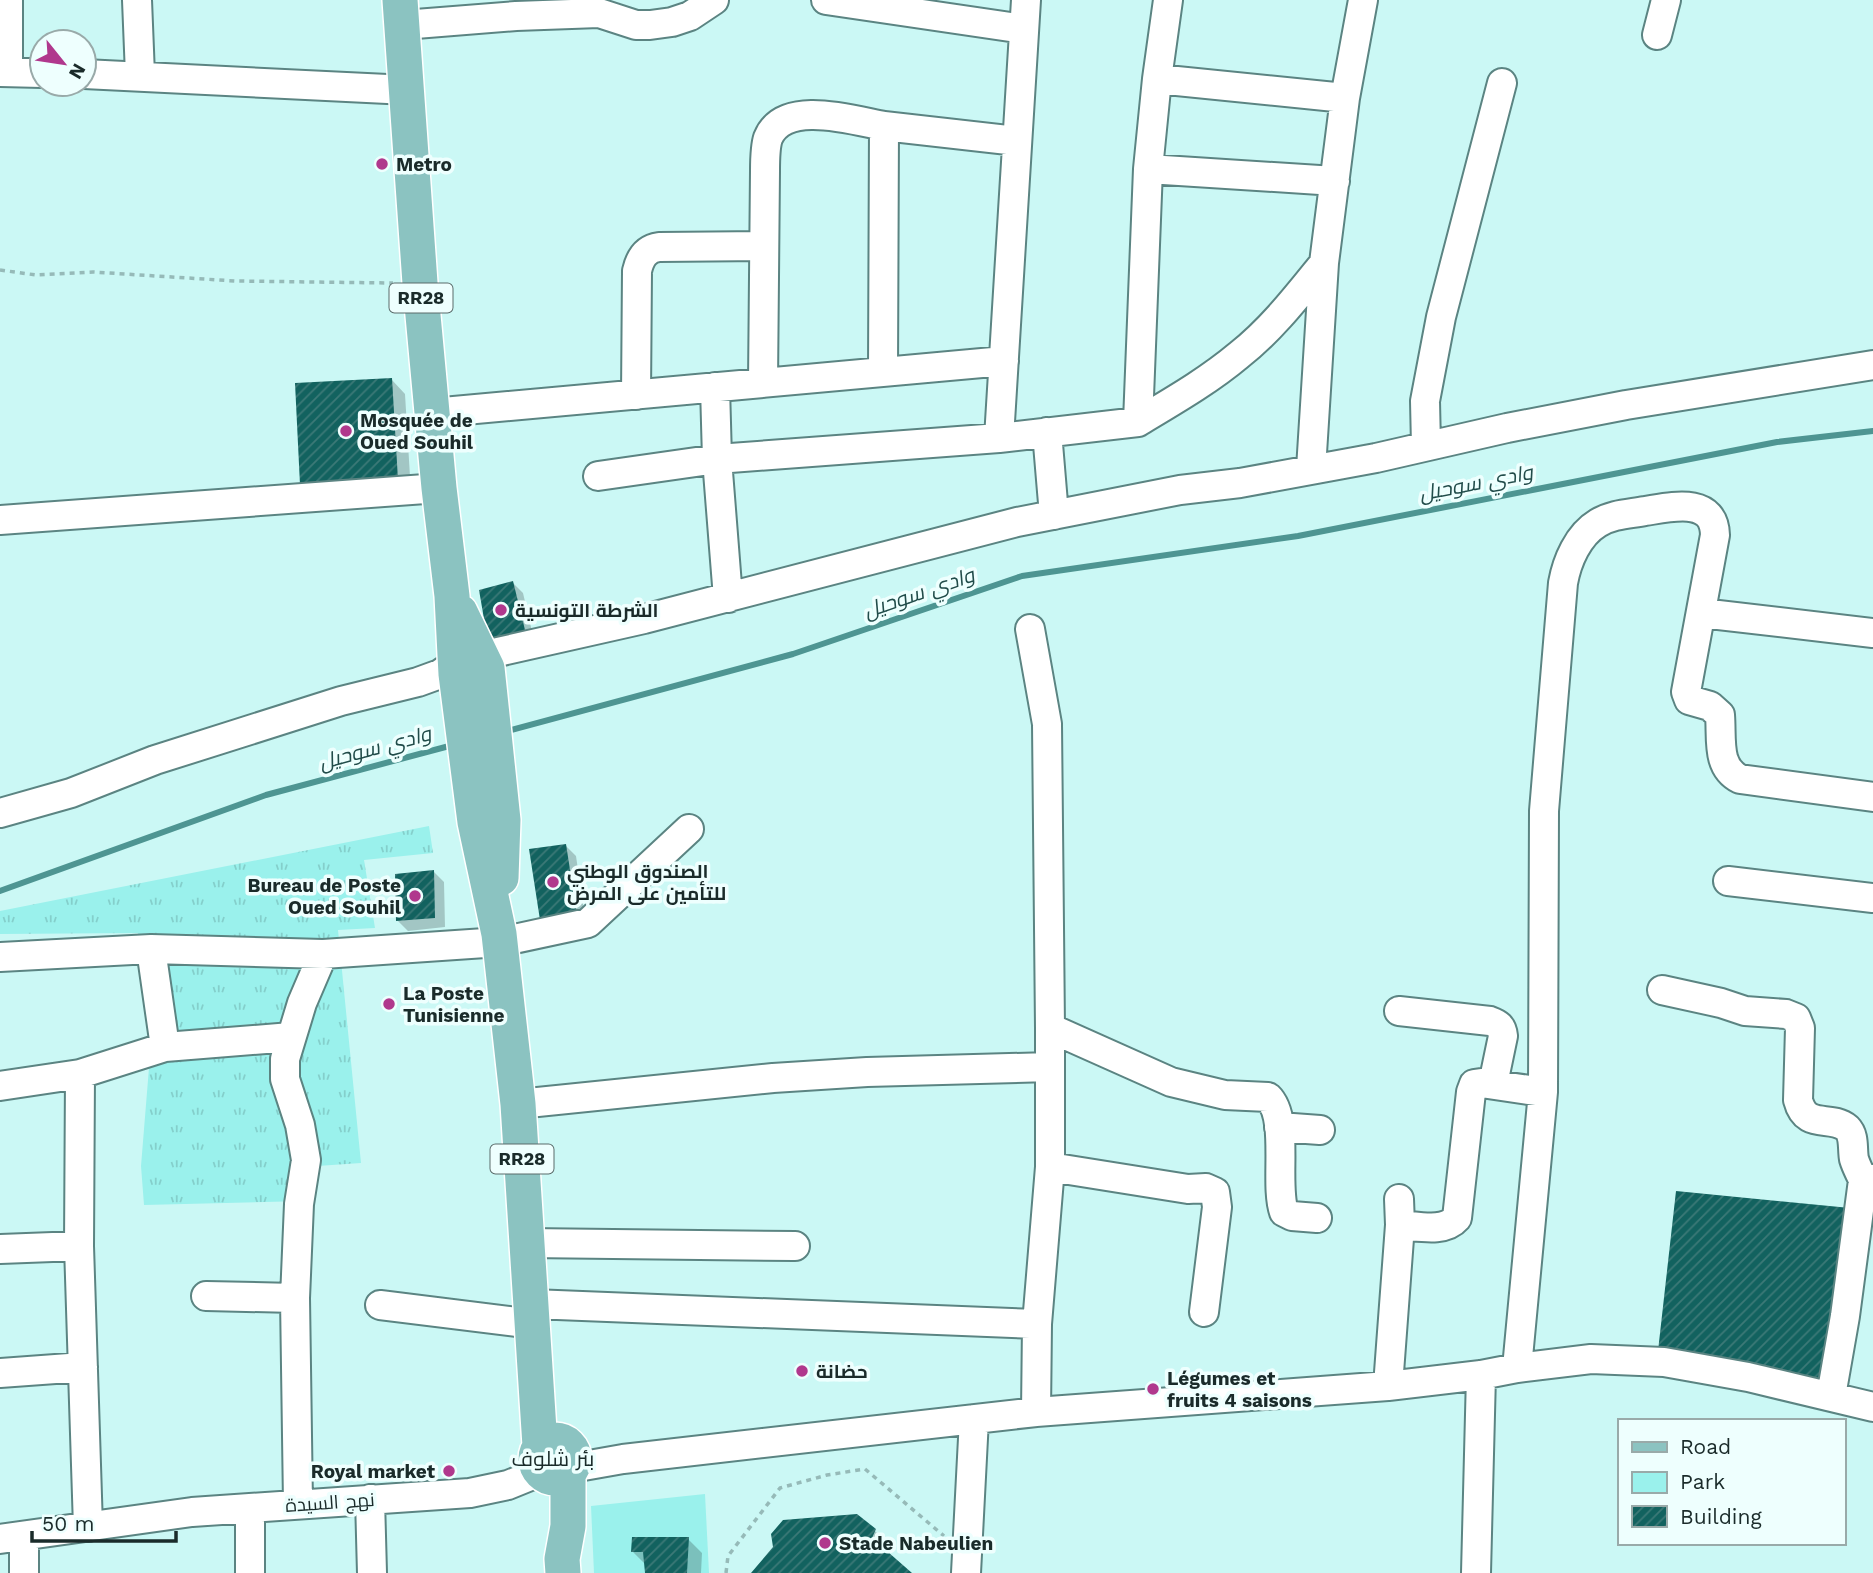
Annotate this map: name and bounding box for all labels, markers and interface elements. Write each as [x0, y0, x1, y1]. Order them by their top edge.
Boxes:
north arrow [28, 28, 98, 98]
text: N [64, 59, 91, 83]
place label: Metro [396, 153, 452, 176]
marker: Metro [374, 156, 390, 172]
road number: RR28 [390, 284, 452, 312]
place label: Mosquée de Oued Souhil [360, 409, 474, 454]
marker: Mosquée de Oued Souhil [338, 423, 354, 439]
water label: وادي سوحيل [1417, 459, 1537, 511]
water label: وادي سوحيل [860, 561, 980, 628]
place label: الشرطة التونسية [515, 599, 658, 622]
marker: الشرطة التونسية [493, 602, 509, 618]
water label: وادي سوحيل [316, 720, 436, 779]
place label: الصندوق الوطني للتأمين على المرض [567, 860, 726, 905]
place label: Bureau de Poste Oued Souhil [247, 874, 402, 919]
marker: الصندوق الوطني للتأمين على المرض [545, 874, 561, 890]
marker: Bureau de Poste Oued Souhil [407, 888, 423, 904]
place label: La Poste Tunisienne [403, 982, 505, 1027]
marker: La Poste Tunisienne [381, 996, 397, 1012]
road number: RR28 [490, 1144, 554, 1174]
place label: حضانة [816, 1360, 868, 1383]
marker: حضانة [794, 1363, 810, 1379]
place label: Légumes et fruits 4 saisons [1167, 1367, 1312, 1412]
marker: Légumes et fruits 4 saisons [1145, 1381, 1161, 1397]
legend [1618, 1419, 1845, 1545]
text: Road [1680, 1434, 1731, 1459]
district label: بئر شلوف [512, 1446, 594, 1471]
place label: Royal market [311, 1460, 436, 1483]
marker: Royal market [441, 1463, 457, 1479]
text: Park [1680, 1469, 1725, 1494]
street label: نهج السيدة [285, 1488, 376, 1519]
scale bar [32, 1500, 175, 1544]
text: Building [1680, 1504, 1762, 1529]
text: 50 m [42, 1511, 94, 1536]
place label: Stade Nabeulien [839, 1532, 993, 1555]
marker: Stade Nabeulien [817, 1535, 833, 1551]

